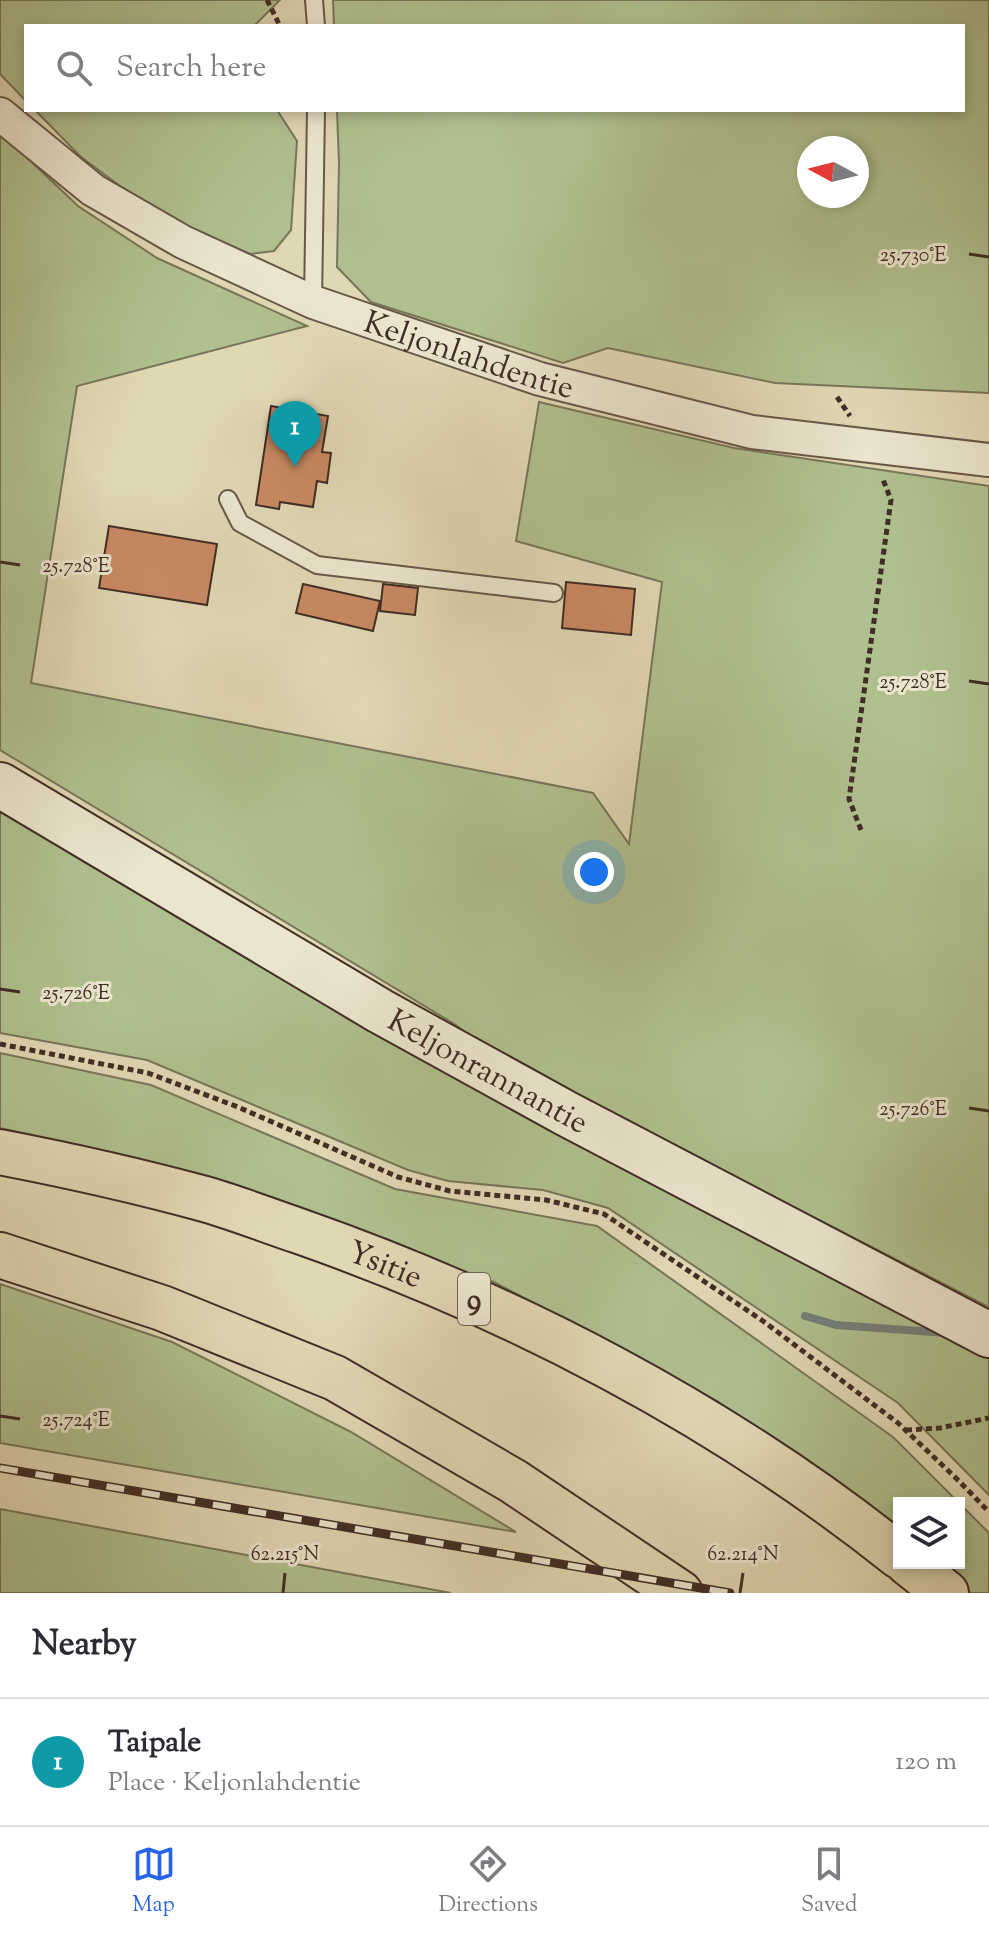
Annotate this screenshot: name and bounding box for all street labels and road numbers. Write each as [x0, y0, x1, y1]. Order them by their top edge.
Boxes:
street label: Keljonlahdentie [357, 301, 578, 413]
street label: Keljonrannantie [378, 999, 596, 1147]
street label: Ysitie [340, 1231, 429, 1302]
road number: 9 [458, 1273, 490, 1325]

